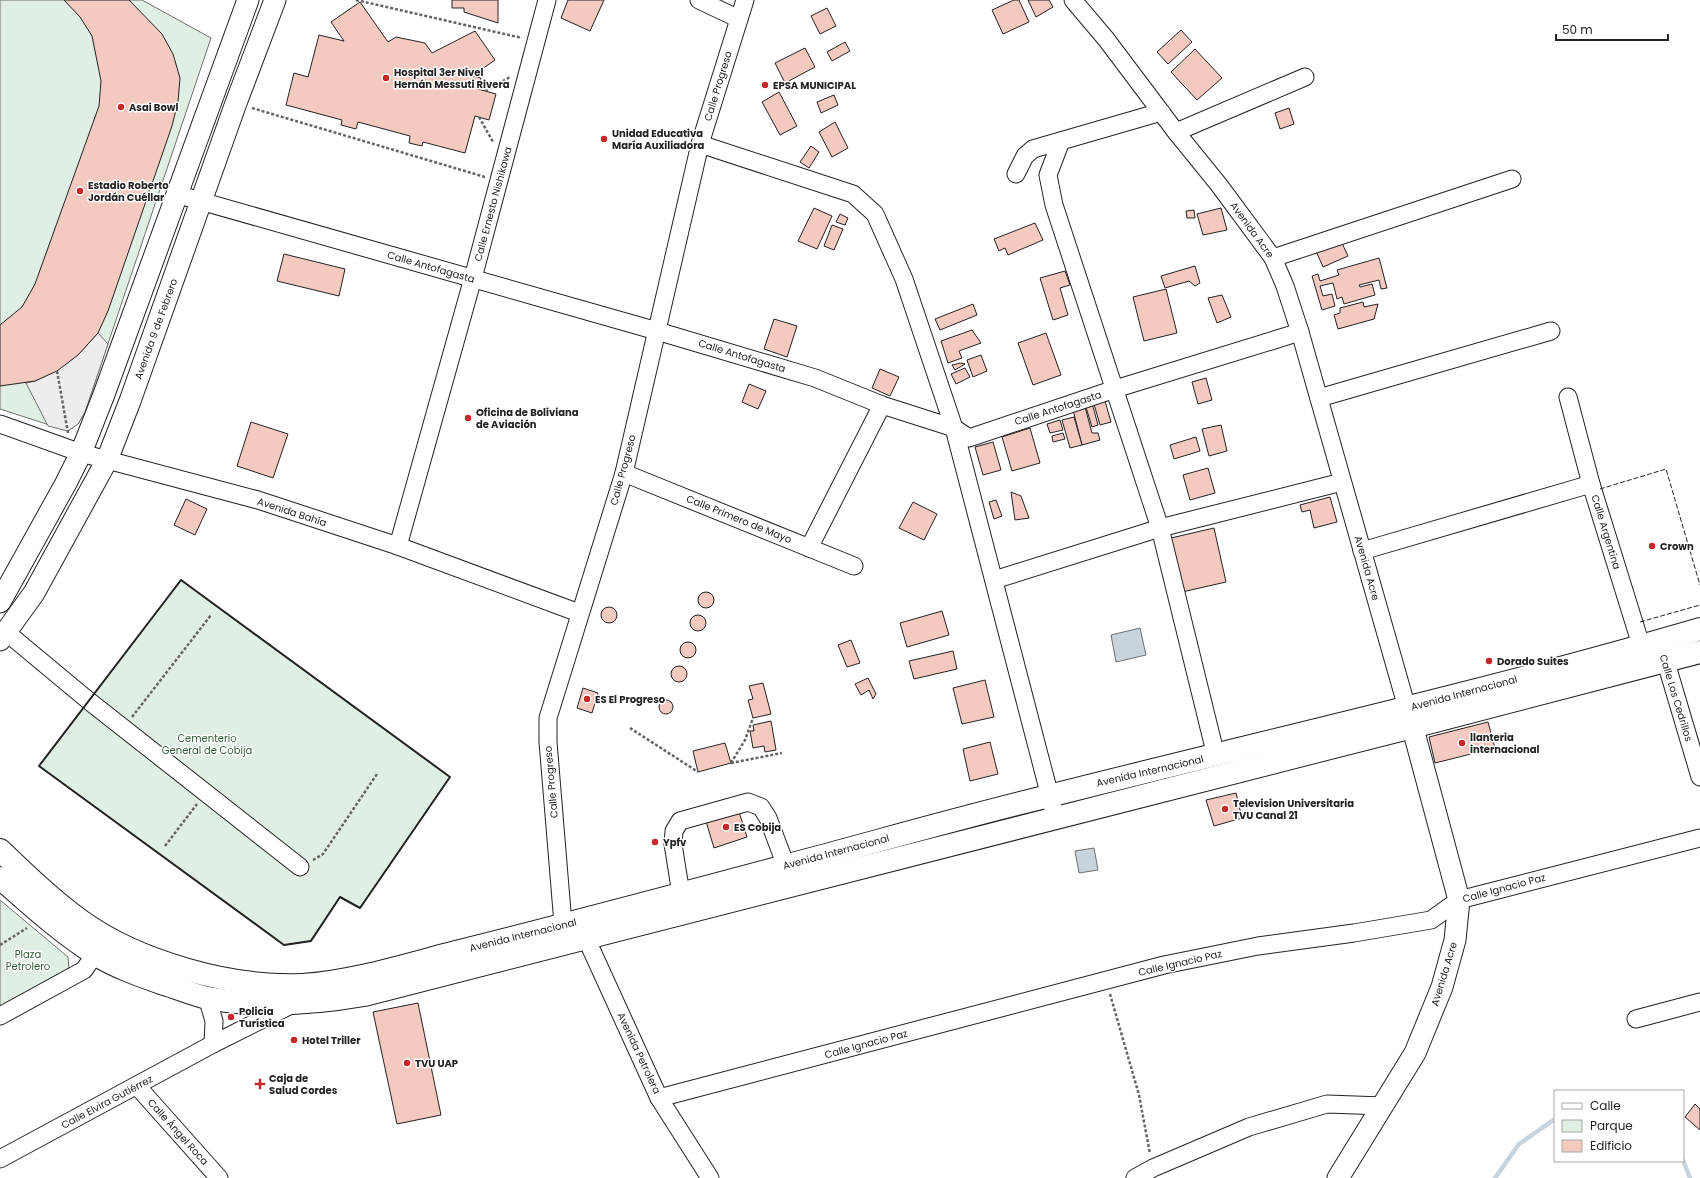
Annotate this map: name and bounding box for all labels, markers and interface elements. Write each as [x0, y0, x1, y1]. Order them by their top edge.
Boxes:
scale bar [1556, 16, 1668, 42]
text: 50 m [1562, 21, 1593, 38]
street label: Calle Progreso [700, 49, 736, 123]
place label: Hospital 3er Nivel Hernán Messuti Rivera [394, 65, 510, 92]
marker: Hospital 3er Nivel Hernán Messuti Rivera [381, 73, 391, 83]
place label: EPSA MUNICIPAL [773, 78, 856, 93]
marker: EPSA MUNICIPAL [760, 80, 770, 90]
place label: Asai Bowl [129, 100, 178, 115]
marker: Asai Bowl [116, 102, 126, 112]
place label: Unidad Educativa María Auxiliadora [612, 126, 704, 153]
marker: Unidad Educativa María Auxiliadora [599, 134, 609, 144]
street label: Calle Ernesto Nishikawa [470, 145, 516, 263]
place label: Estadio Roberto Jordán Cuéllar [88, 178, 169, 205]
marker: Estadio Roberto Jordán Cuéllar [75, 186, 85, 196]
street label: Avenida Acre [1226, 199, 1278, 261]
street label: Calle Antofagasta [385, 247, 477, 287]
street label: Avenida 9 de Febrero [131, 277, 181, 381]
street label: Calle Antofagasta [696, 336, 788, 376]
street label: Calle Antofagasta [1013, 387, 1103, 429]
place label: Oficina de Boliviana de Aviación [476, 405, 579, 432]
marker: Oficina de Boliviana de Aviación [463, 413, 473, 423]
street label: Calle Progreso [606, 433, 640, 507]
street label: Calle Primero de Mayo [684, 491, 794, 547]
street label: Calle Argentina [1588, 493, 1624, 571]
street label: Avenida Bahía [255, 494, 329, 530]
street label: Avenida Acre [1351, 534, 1383, 602]
place label: Crown [1660, 539, 1694, 554]
marker: Crown [1647, 541, 1657, 551]
street label: Calle Los Cedrillos [1656, 653, 1696, 743]
place label: Dorado Suites [1497, 654, 1569, 669]
marker: Dorado Suites [1484, 656, 1494, 666]
street label: Avenida Internacional [1409, 672, 1519, 714]
place label: ES El Progreso [595, 692, 666, 707]
marker: ES El Progreso [582, 694, 592, 704]
place label: llanteria internacional [1470, 730, 1540, 757]
park label: Cementerio General de Cobija [162, 731, 252, 758]
marker: llanteria internacional [1457, 738, 1467, 748]
street label: Calle Progreso [540, 745, 562, 819]
street label: Avenida Internacional [1095, 751, 1205, 791]
place label: Television Universitaria TVU Canal 21 [1233, 796, 1354, 823]
marker: Television Universitaria TVU Canal 21 [1220, 804, 1230, 814]
place label: ES Cobija [734, 820, 781, 835]
marker: ES Cobija [721, 822, 731, 832]
street label: Avenida Internacional [781, 831, 891, 873]
place label: Ypfv [663, 835, 687, 850]
marker: Ypfv [650, 837, 660, 847]
street label: Calle Ignacio Paz [1461, 870, 1548, 906]
street label: Avenida Internacional [468, 914, 578, 956]
street label: Avenida Acre [1427, 940, 1461, 1008]
street label: Calle Ignacio Paz [1137, 946, 1224, 980]
park label: Plaza Petrolero [6, 947, 50, 974]
place label: Policía Turística [239, 1004, 285, 1031]
street label: Avenida Petrolera [613, 1010, 665, 1096]
marker: Policía Turística [226, 1012, 236, 1022]
street label: Calle Ignacio Paz [823, 1026, 910, 1062]
place label: Hotel Triller [302, 1033, 361, 1048]
marker: Hotel Triller [289, 1035, 299, 1045]
place label: TVU UAP [415, 1056, 458, 1071]
marker: TVU UAP [402, 1058, 412, 1068]
street label: Calle Elvira Gutiérrez [59, 1071, 156, 1133]
place label: Caja de Salud Cordes [269, 1071, 338, 1098]
marker: Caja de Salud Cordes [254, 1078, 266, 1090]
legend [1554, 1090, 1684, 1162]
street label: Calle Ángel Roca [144, 1095, 212, 1169]
text: Calle [1590, 1097, 1621, 1114]
text: Parque [1590, 1117, 1633, 1134]
text: Edificio [1590, 1137, 1632, 1154]

